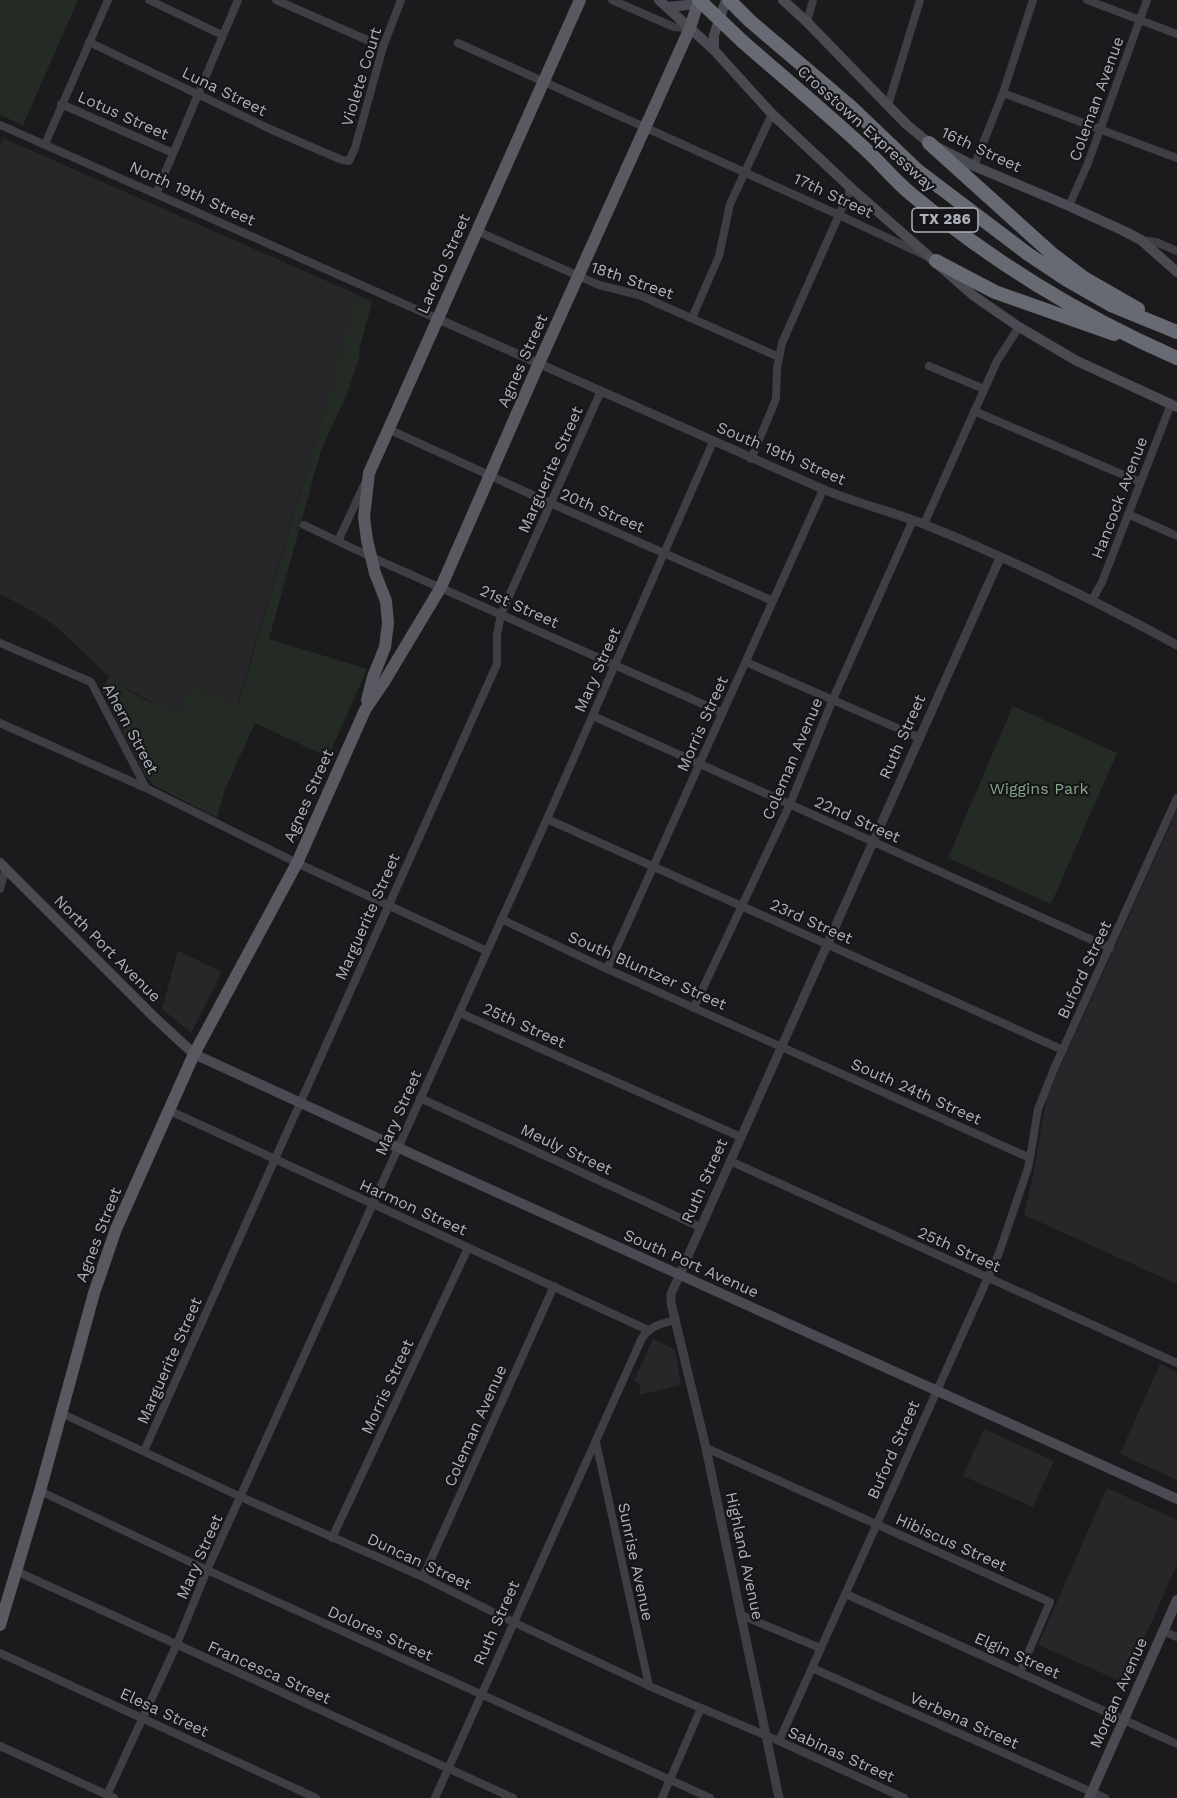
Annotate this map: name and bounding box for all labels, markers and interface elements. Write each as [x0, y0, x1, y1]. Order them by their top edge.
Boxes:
street label: Violete Court [338, 25, 386, 129]
street label: Coleman Avenue [1066, 34, 1128, 164]
street label: Crosstown Expressway [793, 62, 939, 196]
street label: Luna Street [179, 63, 269, 121]
street label: Lotus Street [75, 87, 171, 145]
street label: 16th Street [938, 123, 1024, 177]
street label: North 19th Street [126, 158, 258, 230]
street label: 17th Street [790, 169, 876, 223]
road number: TX 286 [912, 208, 978, 232]
street label: Laredo Street [413, 211, 475, 317]
street label: 18th Street [588, 258, 676, 304]
street label: Agnes Street [494, 311, 552, 411]
street label: Marguerite Street [514, 404, 588, 536]
street label: South 19th Street [714, 418, 848, 490]
street label: Hancock Avenue [1088, 434, 1152, 562]
street label: 20th Street [557, 485, 647, 537]
street label: 21st Street [477, 581, 561, 633]
street label: Mary Street [571, 625, 625, 715]
street label: Morris Street [673, 673, 733, 775]
street label: Ahern Street [98, 680, 162, 778]
street label: Ruth Street [876, 692, 930, 782]
street label: Coleman Avenue [759, 695, 827, 823]
street label: Agnes Street [280, 746, 338, 846]
park label: Wiggins Park [989, 779, 1089, 799]
street label: 22nd Street [811, 792, 903, 848]
street label: Marguerite Street [331, 851, 405, 983]
street label: North Port Avenue [50, 892, 164, 1006]
street label: 23rd Street [767, 895, 855, 949]
street label: Buford Street [1054, 918, 1116, 1022]
street label: South Bluntzer Street [565, 927, 729, 1015]
street label: 25th Street [480, 999, 568, 1053]
street label: South 24th Street [848, 1055, 984, 1129]
street label: Mary Street [372, 1068, 426, 1158]
street label: Meuly Street [517, 1120, 615, 1180]
street label: Ruth Street [678, 1136, 732, 1226]
street label: Harmon Street [356, 1176, 470, 1240]
street label: Agnes Street [72, 1185, 126, 1285]
street label: 25th Street [915, 1223, 1003, 1277]
street label: South Port Avenue [620, 1226, 762, 1302]
street label: Marguerite Street [133, 1295, 207, 1427]
street label: Morris Street [358, 1336, 418, 1438]
street label: Coleman Avenue [441, 1362, 511, 1490]
street label: Buford Street [864, 1398, 924, 1502]
street label: Highland Avenue [721, 1490, 767, 1622]
street label: Sunrise Avenue [613, 1501, 657, 1623]
street label: Hibiscus Street [892, 1510, 1010, 1576]
street label: Mary Street [173, 1512, 227, 1602]
street label: Duncan Street [364, 1529, 474, 1595]
street label: Ruth Street [470, 1578, 524, 1668]
street label: Dolores Street [324, 1602, 436, 1666]
street label: Elgin Street [971, 1629, 1063, 1683]
street label: Morgan Avenue [1086, 1635, 1152, 1751]
street label: Francesca Street [205, 1637, 333, 1709]
street label: Elesa Street [117, 1684, 211, 1742]
street label: Verbena Street [907, 1688, 1021, 1754]
street label: Sabinas Street [785, 1723, 897, 1787]

